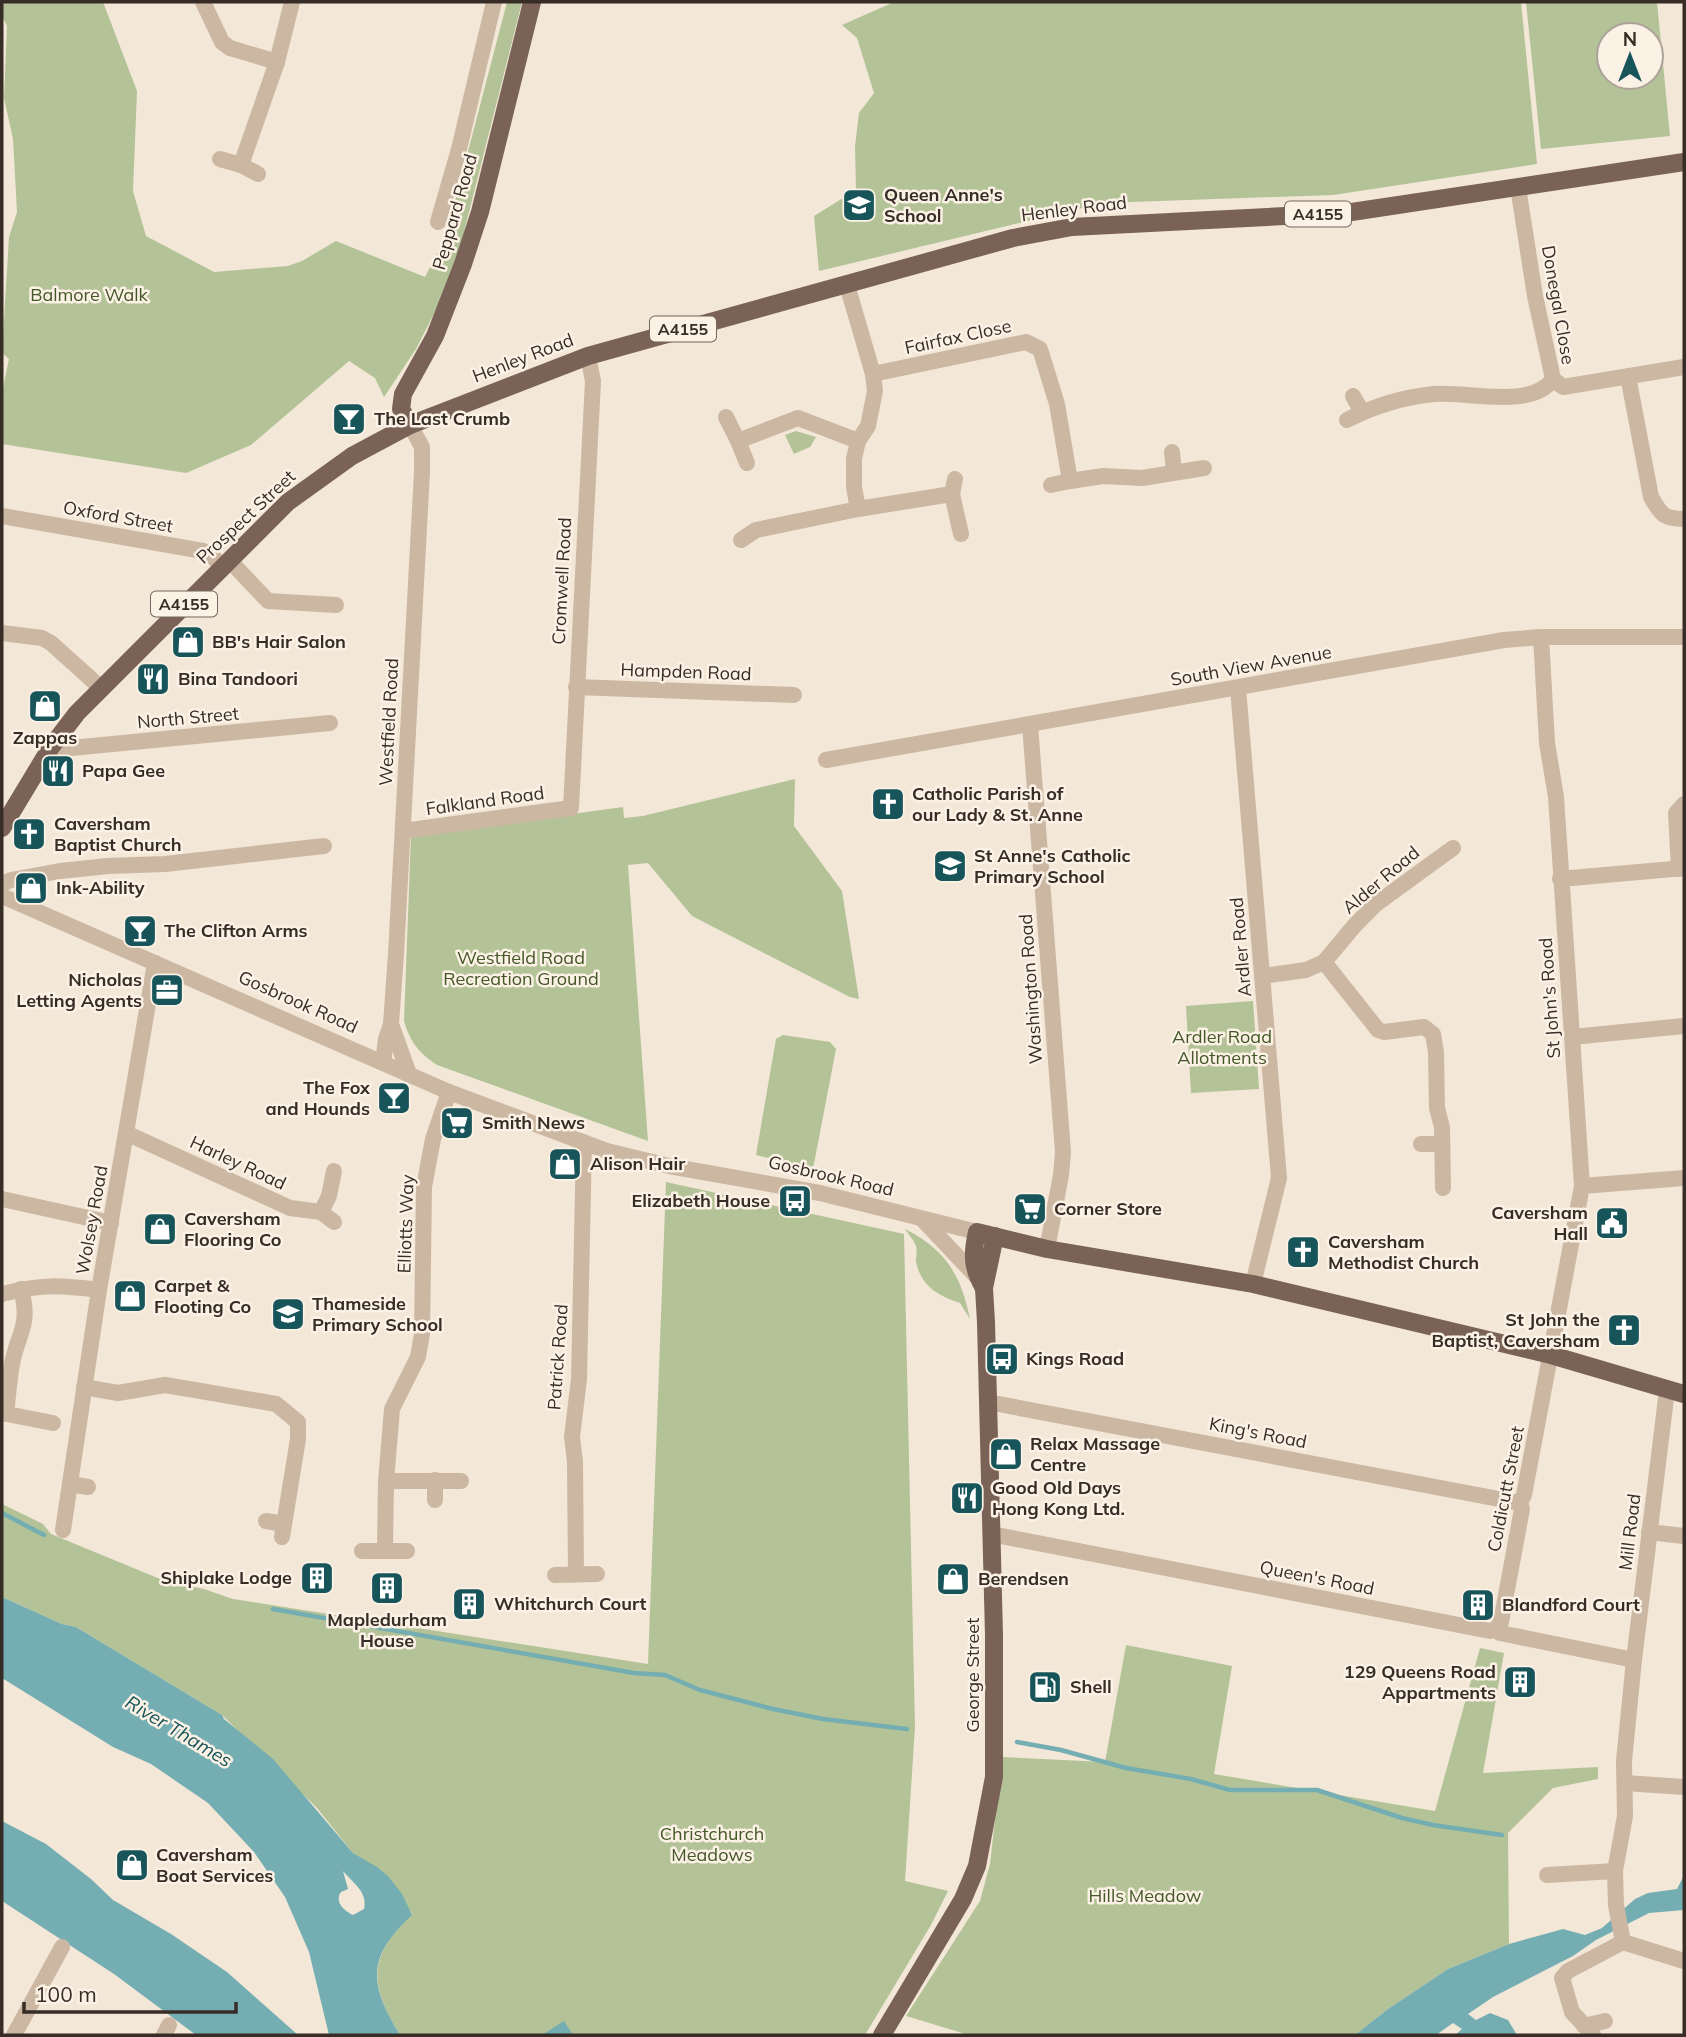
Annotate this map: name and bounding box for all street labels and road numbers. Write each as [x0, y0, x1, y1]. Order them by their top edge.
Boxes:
street label: Peppard Road [427, 151, 482, 272]
street label: Henley Road [1020, 191, 1128, 226]
road number: A4155 [1285, 202, 1351, 227]
street label: Donegal Close [1537, 244, 1580, 366]
street label: Fairfax Close [902, 314, 1013, 359]
road number: A4155 [650, 316, 716, 342]
street label: Henley Road [469, 328, 577, 387]
street label: Prospect Street [191, 465, 300, 569]
street label: Oxford Street [61, 496, 175, 537]
street label: Cromwell Road [547, 517, 576, 645]
road number: A4155 [151, 592, 217, 617]
street label: South View Avenue [1169, 640, 1333, 691]
street label: Westfield Road [374, 657, 403, 786]
street label: Hampden Road [620, 658, 752, 685]
street label: North Street [136, 702, 240, 733]
street label: Falkland Road [424, 781, 546, 820]
street label: Alder Road [1337, 841, 1424, 918]
street label: Ardler Road [1225, 896, 1256, 998]
street label: Washington Road [1014, 913, 1047, 1065]
street label: St John's Road [1534, 937, 1565, 1059]
street label: Gosbrook Road [235, 965, 361, 1038]
street label: Harley Road [186, 1130, 290, 1195]
street label: Gosbrook Road [766, 1150, 896, 1201]
street label: Wolsey Road [71, 1163, 112, 1276]
street label: Elliotts Way [392, 1174, 419, 1274]
street label: Patrick Road [542, 1303, 573, 1411]
street label: King's Road [1207, 1412, 1309, 1453]
street label: Coldicutt Street [1482, 1424, 1529, 1554]
street label: Mill Road [1613, 1492, 1646, 1572]
street label: Queen's Road [1258, 1555, 1376, 1600]
street label: George Street [961, 1618, 984, 1732]

